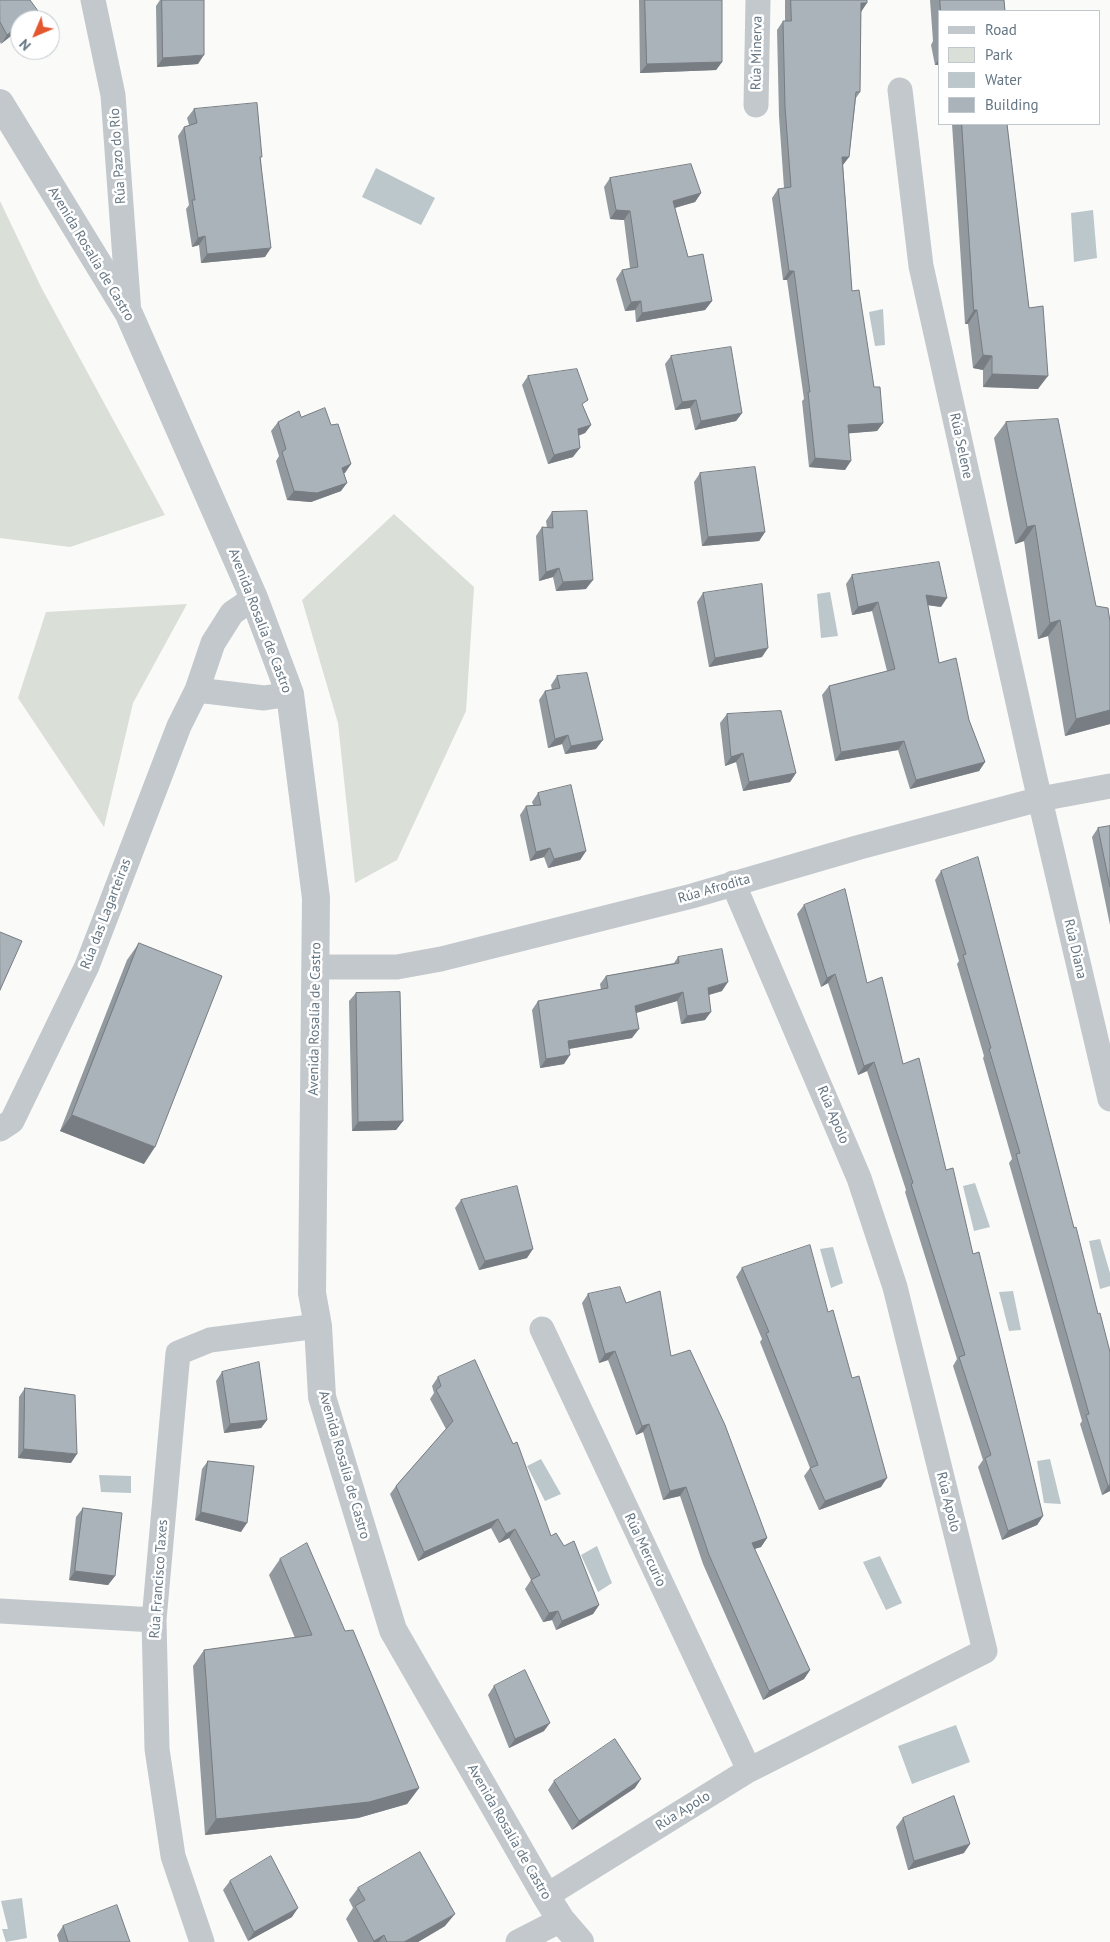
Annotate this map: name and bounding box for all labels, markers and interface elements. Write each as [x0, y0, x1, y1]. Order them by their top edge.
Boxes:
north arrow [10, 10, 60, 60]
legend [938, 10, 1100, 125]
street label: Rúa Minerva [748, 16, 766, 90]
text: Road [985, 20, 1017, 39]
text: N [15, 35, 35, 55]
text: Park [985, 45, 1013, 64]
text: Water [985, 70, 1022, 89]
text: Building [985, 95, 1039, 114]
street label: Rúa Pazo do Río [106, 107, 130, 205]
street label: Avenida Rosalía de Castro [44, 184, 138, 324]
street label: Rúa Selene [946, 412, 976, 480]
street label: Avenida Rosalía de Castro [225, 546, 295, 696]
street label: Rúa das Lagarteiras [77, 856, 135, 972]
street label: Rúa Afrodita [676, 871, 752, 907]
street label: Rúa Diana [1060, 917, 1090, 981]
street label: Avenida Rosalía de Castro [305, 942, 325, 1096]
street label: Rúa Apolo [813, 1084, 853, 1146]
street label: Avenida Rosalía de Castro [315, 1389, 373, 1541]
street label: Rúa Apolo [932, 1470, 964, 1534]
street label: Rúa Mercurio [621, 1511, 669, 1589]
street label: Rúa Francisco Taxes [146, 1519, 172, 1639]
street label: Avenida Rosalía de Castro [463, 1761, 555, 1903]
street label: Rúa Apolo [653, 1788, 713, 1834]

